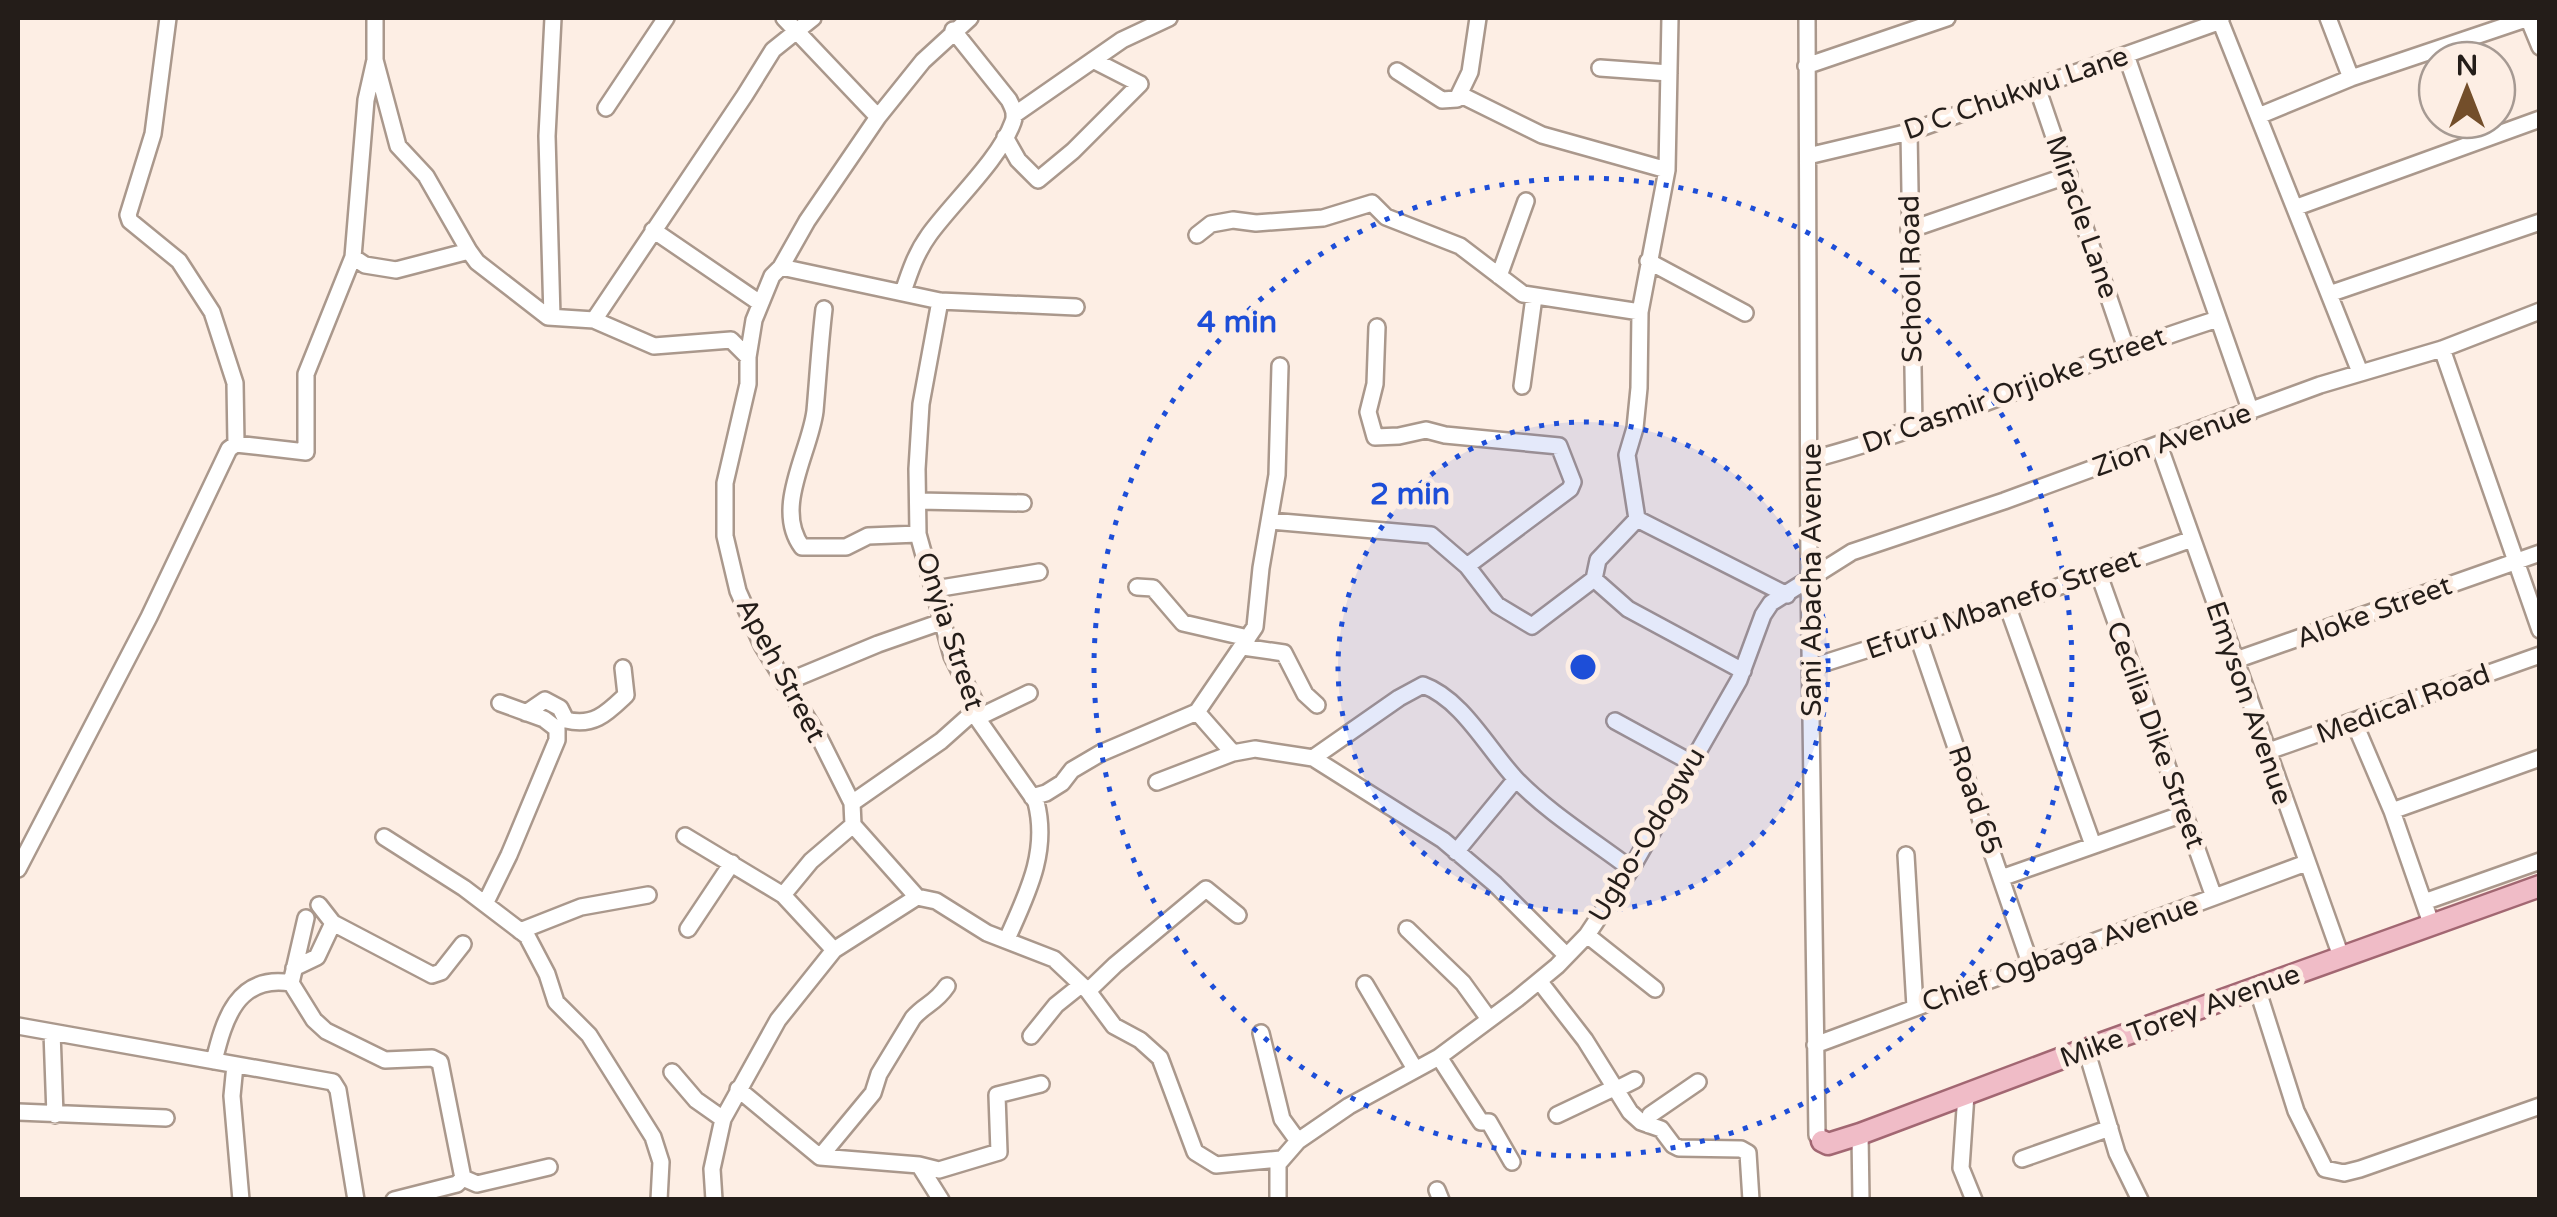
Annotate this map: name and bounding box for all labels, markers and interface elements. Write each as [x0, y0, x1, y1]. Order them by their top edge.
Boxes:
street label: D C Chukwu Lane [1899, 39, 2133, 147]
north arrow [2417, 40, 2517, 140]
text: N [2456, 49, 2478, 83]
street label: Miracle Lane [2038, 131, 2126, 303]
street label: School Road [1893, 195, 1929, 363]
text: 4 min [1197, 304, 1277, 341]
street label: Dr Casmir Orjioke Street [1858, 319, 2171, 461]
street label: Zion Avenue [2088, 396, 2256, 484]
street label: Sani Abacha Avenue [1795, 443, 1829, 717]
text: 2 min [1370, 476, 1450, 513]
street label: Efuru Mbanefo Street [1861, 541, 2145, 667]
street label: Onyia Street [908, 548, 992, 715]
street label: Aloke Street [2292, 568, 2457, 656]
street label: Apeh Street [729, 592, 833, 748]
street label: Emyson Avenue [2198, 597, 2300, 809]
street label: Cecilia Dike Street [2099, 617, 2213, 854]
centre of rings [1565, 649, 1601, 685]
street label: Medical Road [2311, 657, 2495, 751]
street label: Ugbo-Odogwu [1581, 741, 1713, 929]
street label: Road 65 [1941, 741, 2009, 859]
street label: Chief Ogbaga Avenue [1917, 888, 2203, 1020]
street label: Mike Torey Avenue [2055, 957, 2305, 1075]

